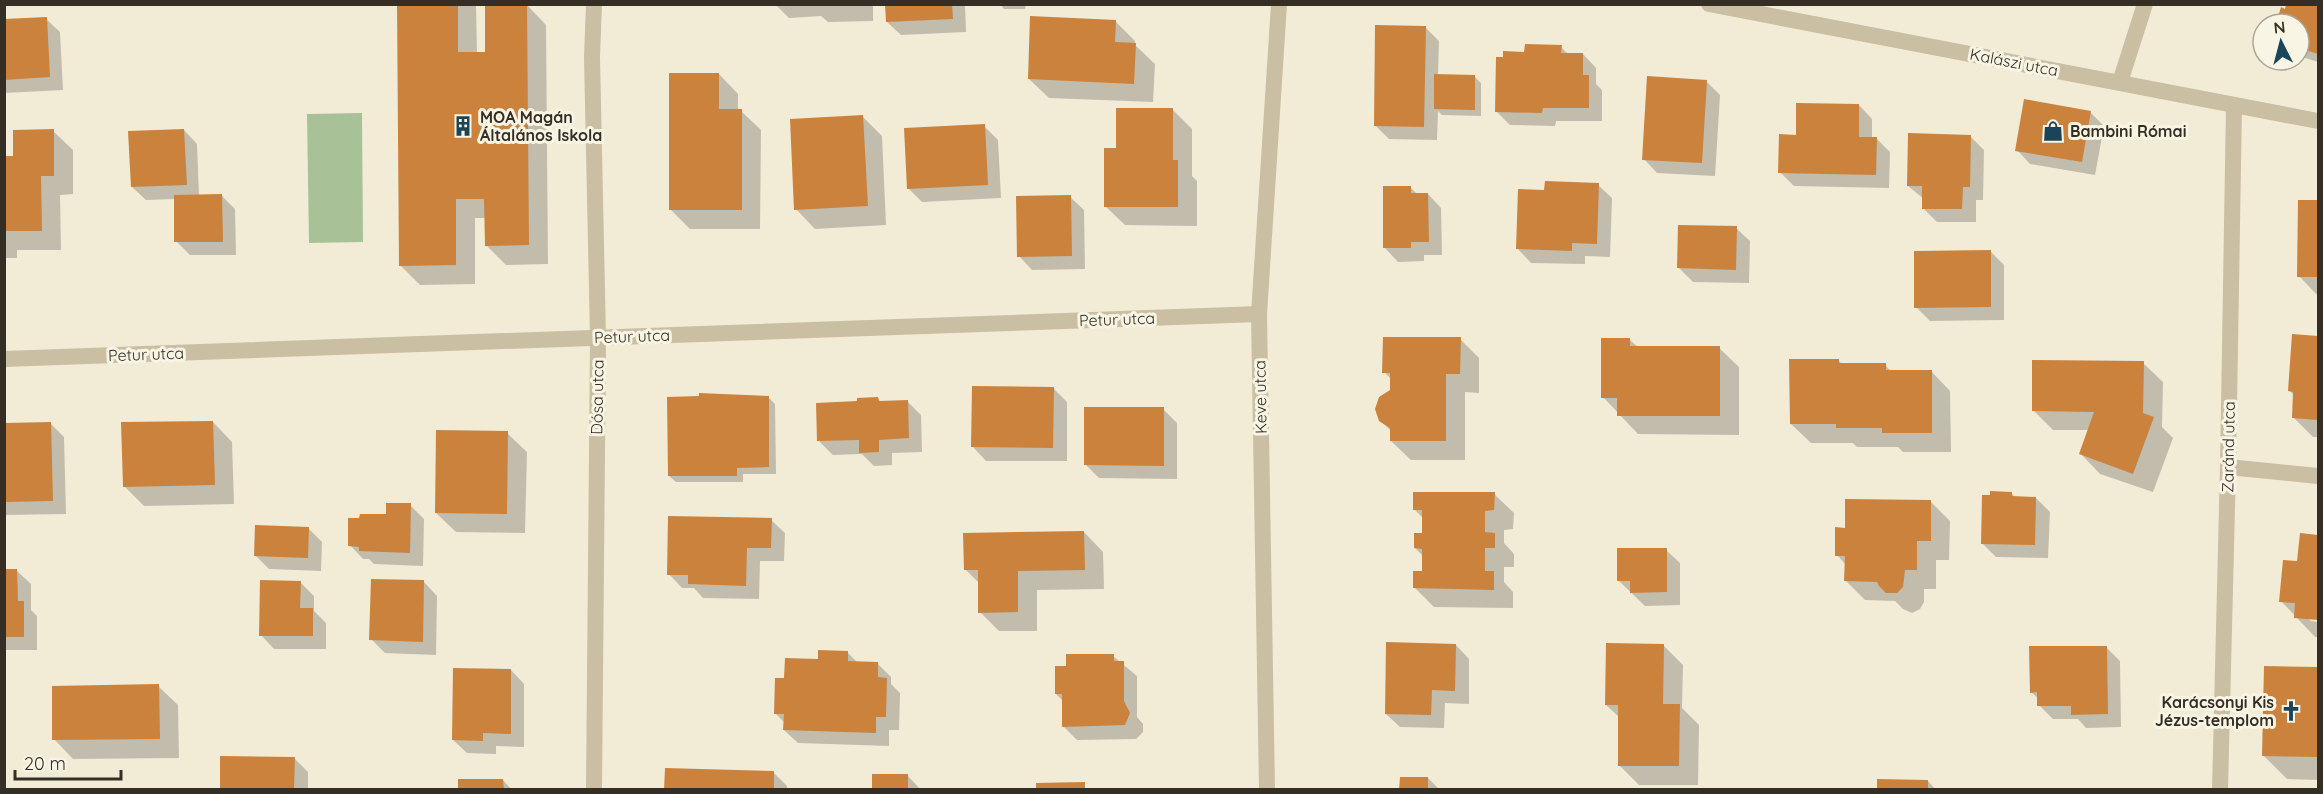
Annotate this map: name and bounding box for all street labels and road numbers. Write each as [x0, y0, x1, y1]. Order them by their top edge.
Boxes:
street label: Kalászi utca [1968, 44, 2060, 80]
street label: Petur utca [1079, 308, 1155, 330]
street label: Petur utca [594, 325, 670, 347]
street label: Petur utca [108, 343, 184, 365]
street label: Dósa utca [586, 359, 608, 435]
street label: Keve utca [1249, 360, 1271, 434]
street label: Zaránd utca [2217, 401, 2239, 493]

